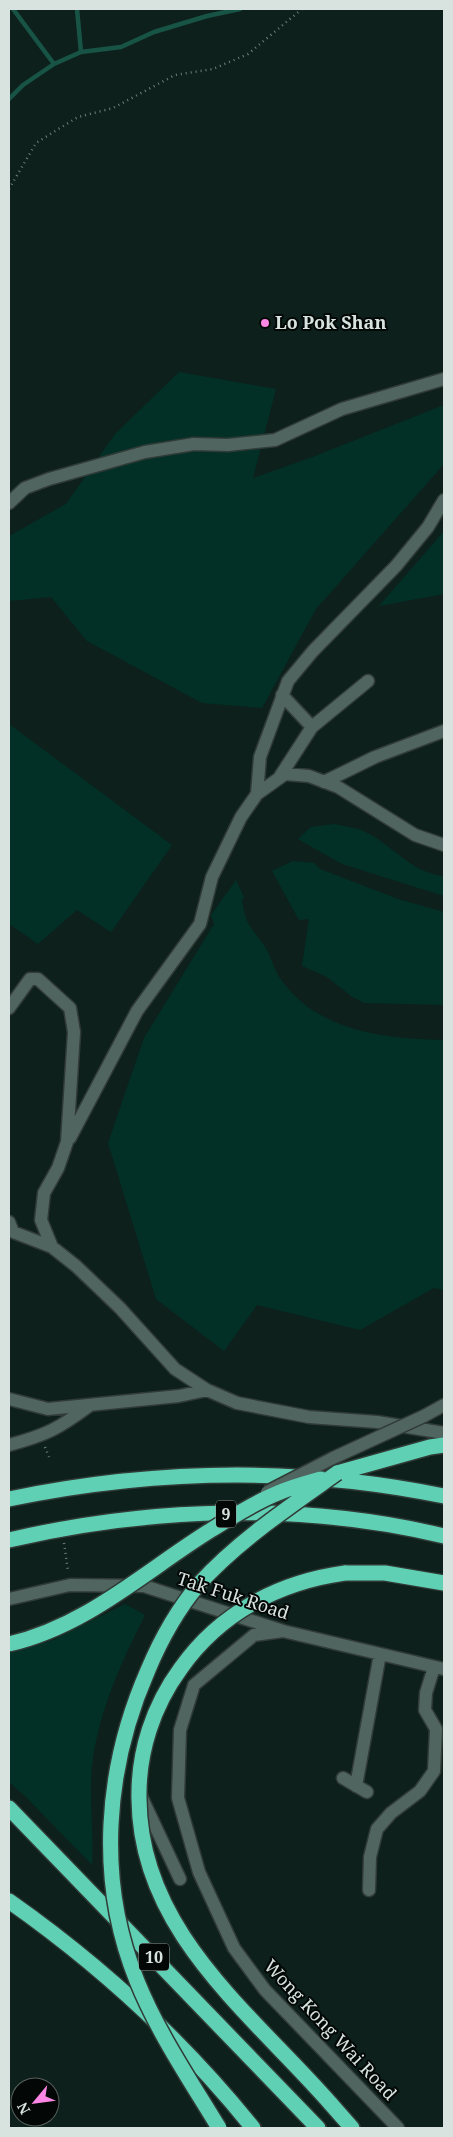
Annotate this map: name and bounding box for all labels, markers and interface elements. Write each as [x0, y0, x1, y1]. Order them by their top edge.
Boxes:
place label: Lo Pok Shan [275, 310, 386, 334]
marker: Lo Pok Shan [259, 317, 271, 329]
road number: 9 [216, 1500, 236, 1528]
street label: Tak Fuk Road [174, 1566, 292, 1624]
road number: 10 [139, 1944, 169, 1970]
street label: Wong Kong Wai Road [259, 1954, 402, 2105]
north arrow [10, 2077, 60, 2127]
text: N [12, 2099, 34, 2118]

